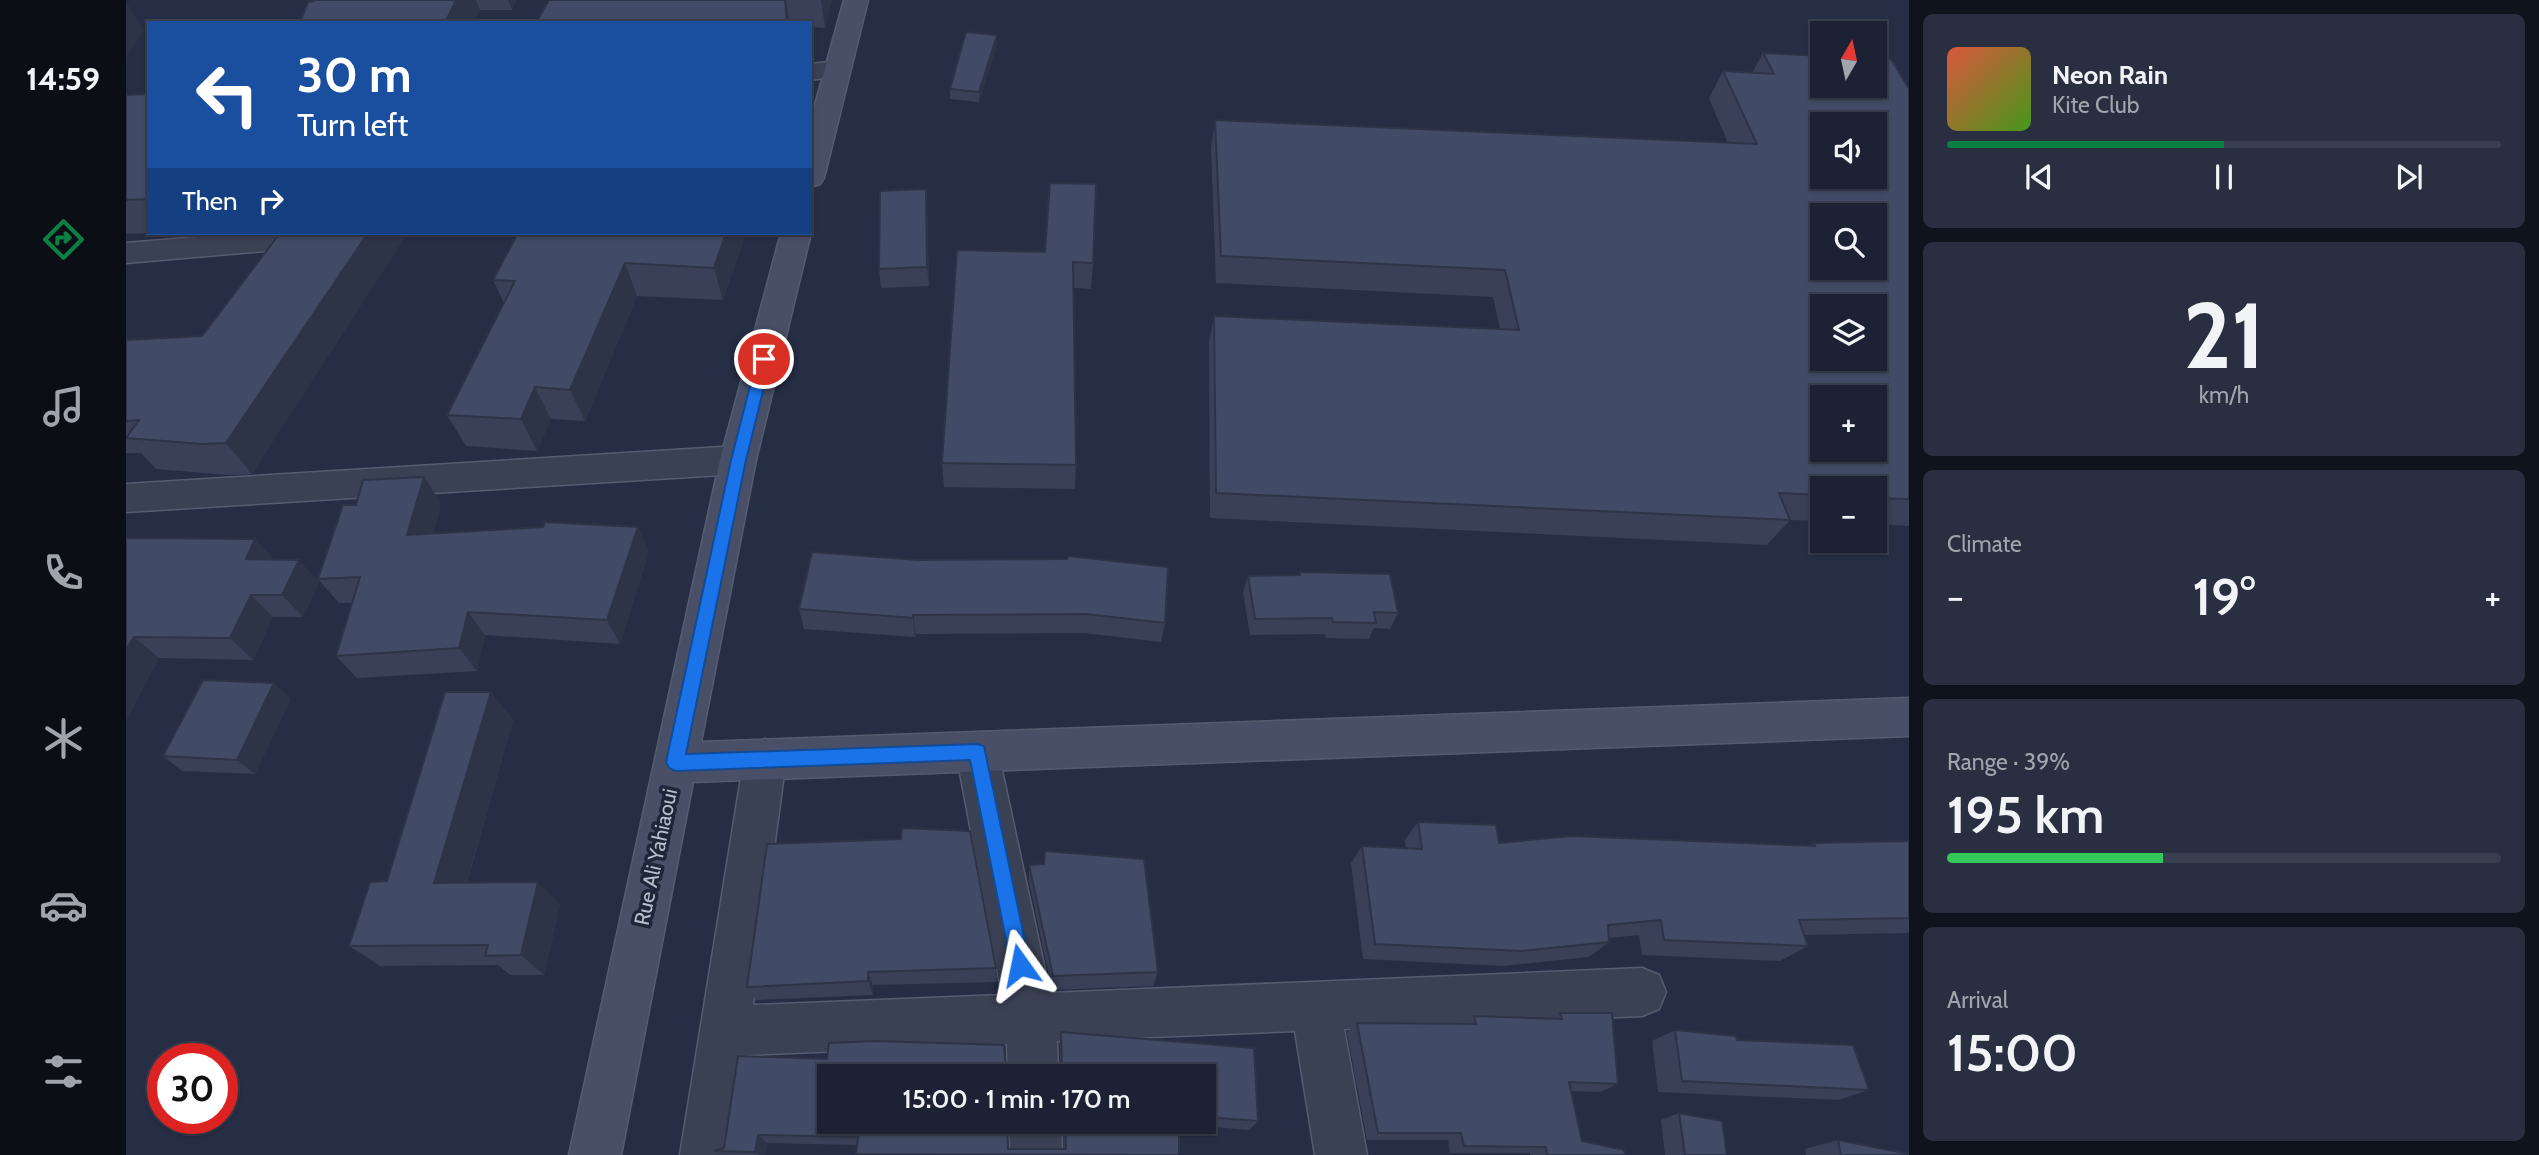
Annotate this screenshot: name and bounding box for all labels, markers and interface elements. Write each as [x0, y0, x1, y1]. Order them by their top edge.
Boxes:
north arrow [1810, 21, 1886, 98]
map controls [1810, 21, 1887, 553]
text: 30 m [297, 45, 412, 104]
icon: left [182, 49, 273, 140]
text: 14:59 [26, 59, 100, 98]
text: Neon Rain [2052, 59, 2168, 91]
text: Kite Club [2052, 91, 2139, 119]
text: Turn left [297, 105, 408, 144]
button: sound [1810, 112, 1887, 189]
icon: previous [2020, 158, 2058, 196]
icon: pause [2205, 158, 2243, 196]
icon: next [2390, 158, 2428, 196]
icon: right [252, 182, 290, 220]
text: Then [182, 185, 238, 217]
button: search [1810, 203, 1887, 280]
icon: directions [39, 215, 88, 264]
text: 21 [2183, 280, 2265, 391]
button: layers [1810, 294, 1887, 371]
pin [734, 329, 794, 389]
icon: arrive [745, 340, 783, 378]
text: km/h [2199, 381, 2249, 409]
icon: music [39, 382, 88, 431]
button: + [1810, 385, 1887, 462]
button: − [1810, 476, 1887, 553]
text: Climate [1947, 530, 2022, 558]
icon: phone [39, 548, 88, 597]
text: 19° [2193, 565, 2255, 628]
text: − [1947, 573, 1964, 620]
text: + [2484, 573, 2501, 620]
icon: climate [39, 714, 88, 763]
text: Range · 39% [1947, 748, 2070, 776]
text: 195 km [1947, 783, 2104, 846]
street label: Rue Ali Yahiaoui [629, 786, 682, 928]
icon: car [39, 881, 88, 930]
position arrow [983, 928, 1057, 1002]
text: Arrival [1947, 986, 2008, 1014]
text: 15:00 [1947, 1021, 2078, 1084]
speed limit sign: 30 [147, 1043, 238, 1134]
icon: filters [39, 1047, 88, 1096]
text: 15:00 · 1 min · 170 m [902, 1083, 1131, 1115]

